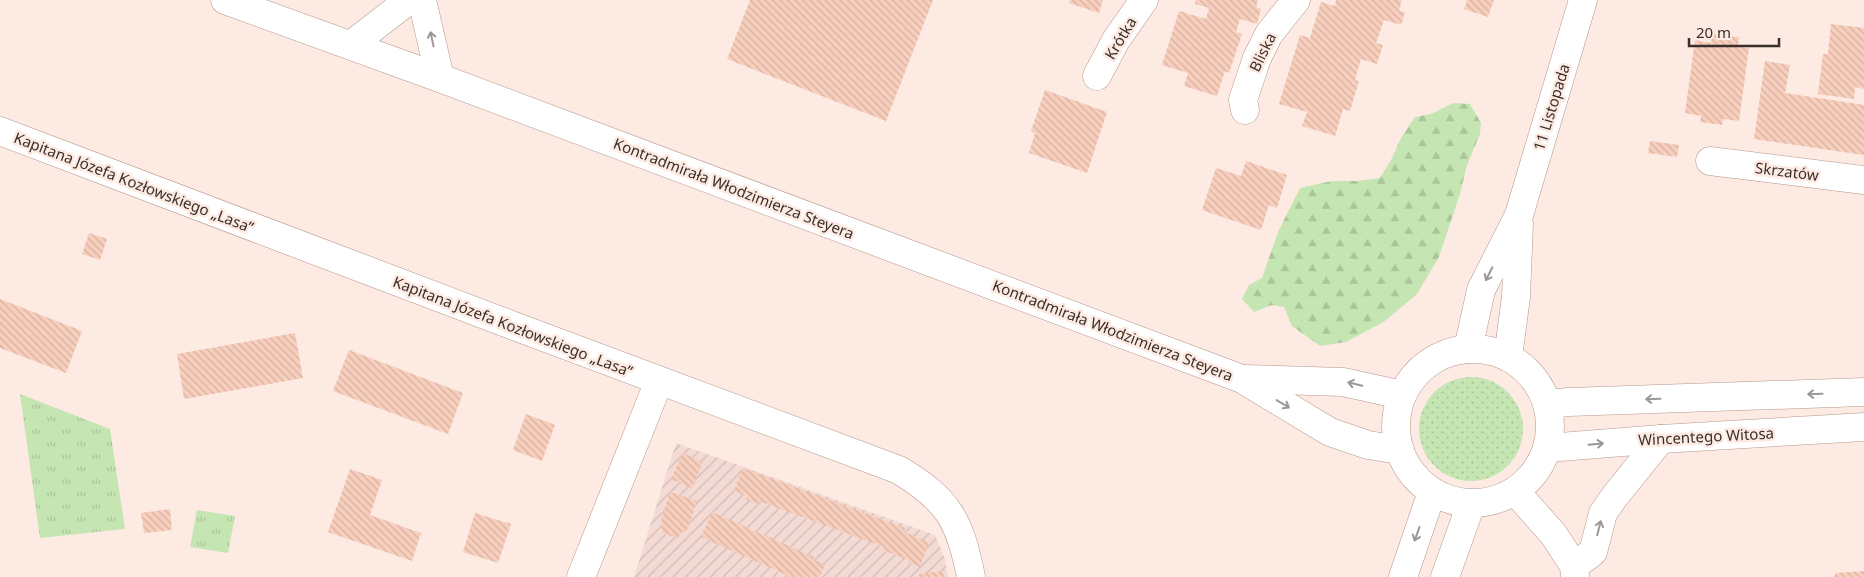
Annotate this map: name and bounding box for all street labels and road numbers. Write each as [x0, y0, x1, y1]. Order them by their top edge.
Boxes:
street label: Krótka [1100, 13, 1140, 63]
street label: Bliska [1244, 29, 1280, 75]
street label: 11 Listopada [1528, 61, 1574, 153]
street label: Kapitana Józefa Kozłowskiego „Lasa” [11, 127, 257, 237]
street label: Kontradmirała Włodzimierza Steyera [611, 133, 857, 243]
street label: Skrzatów [1754, 157, 1820, 185]
street label: Kapitana Józefa Kozłowskiego „Lasa” [390, 271, 636, 381]
street label: Kontradmirała Włodzimierza Steyera [990, 275, 1236, 385]
street label: Wincentego Witosa [1638, 422, 1774, 450]

